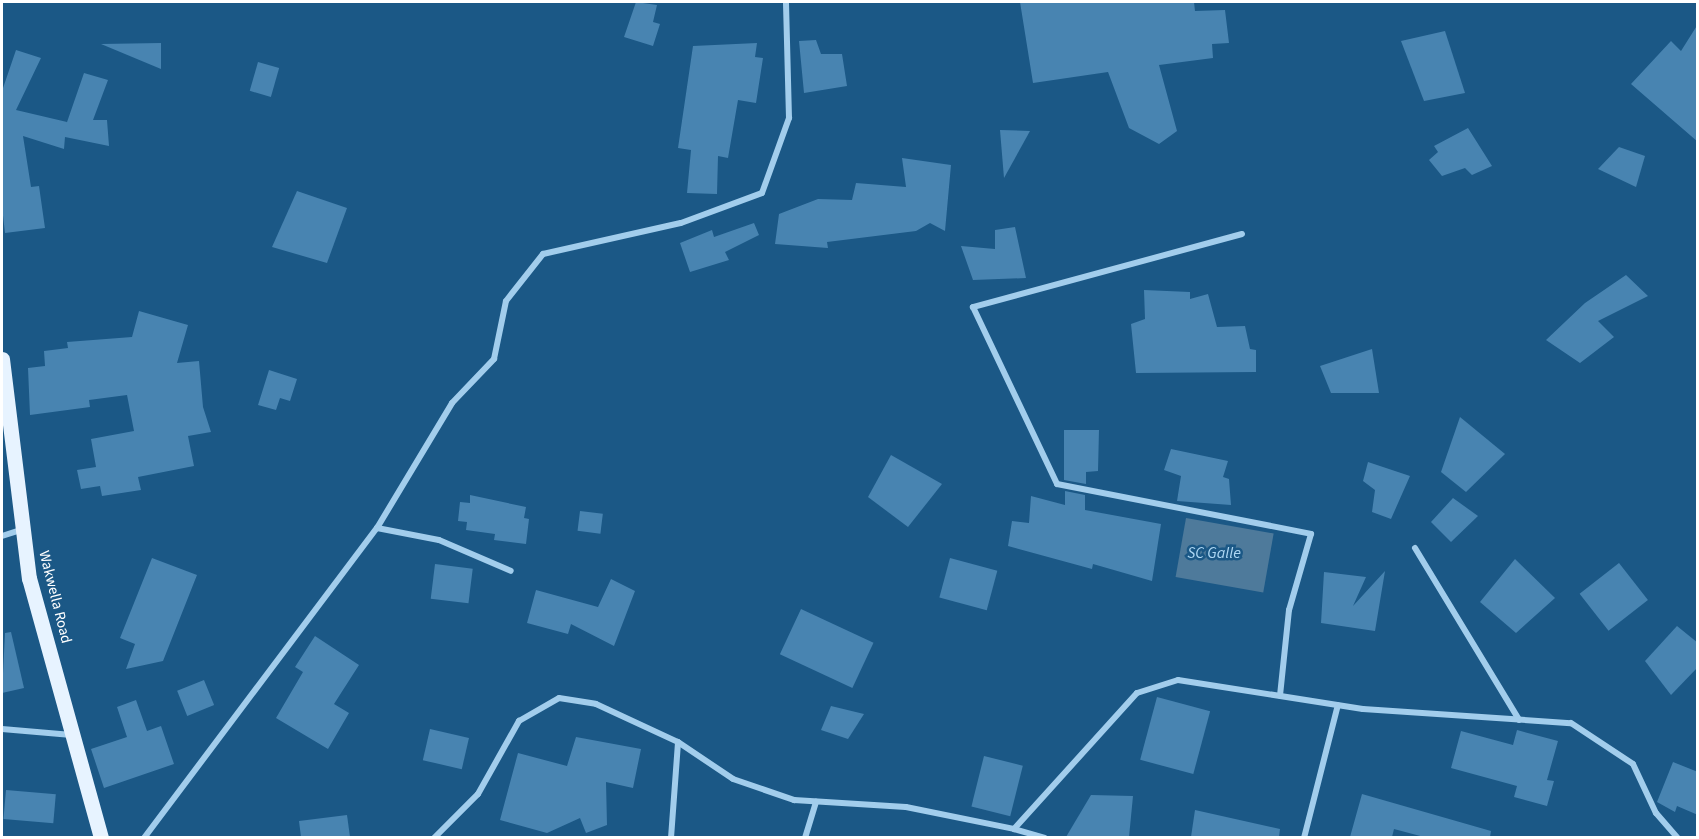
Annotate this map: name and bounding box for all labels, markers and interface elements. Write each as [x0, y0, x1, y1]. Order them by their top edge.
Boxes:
water label: SC Galle [1187, 543, 1241, 563]
street label: Wakwella Road [35, 549, 75, 645]

